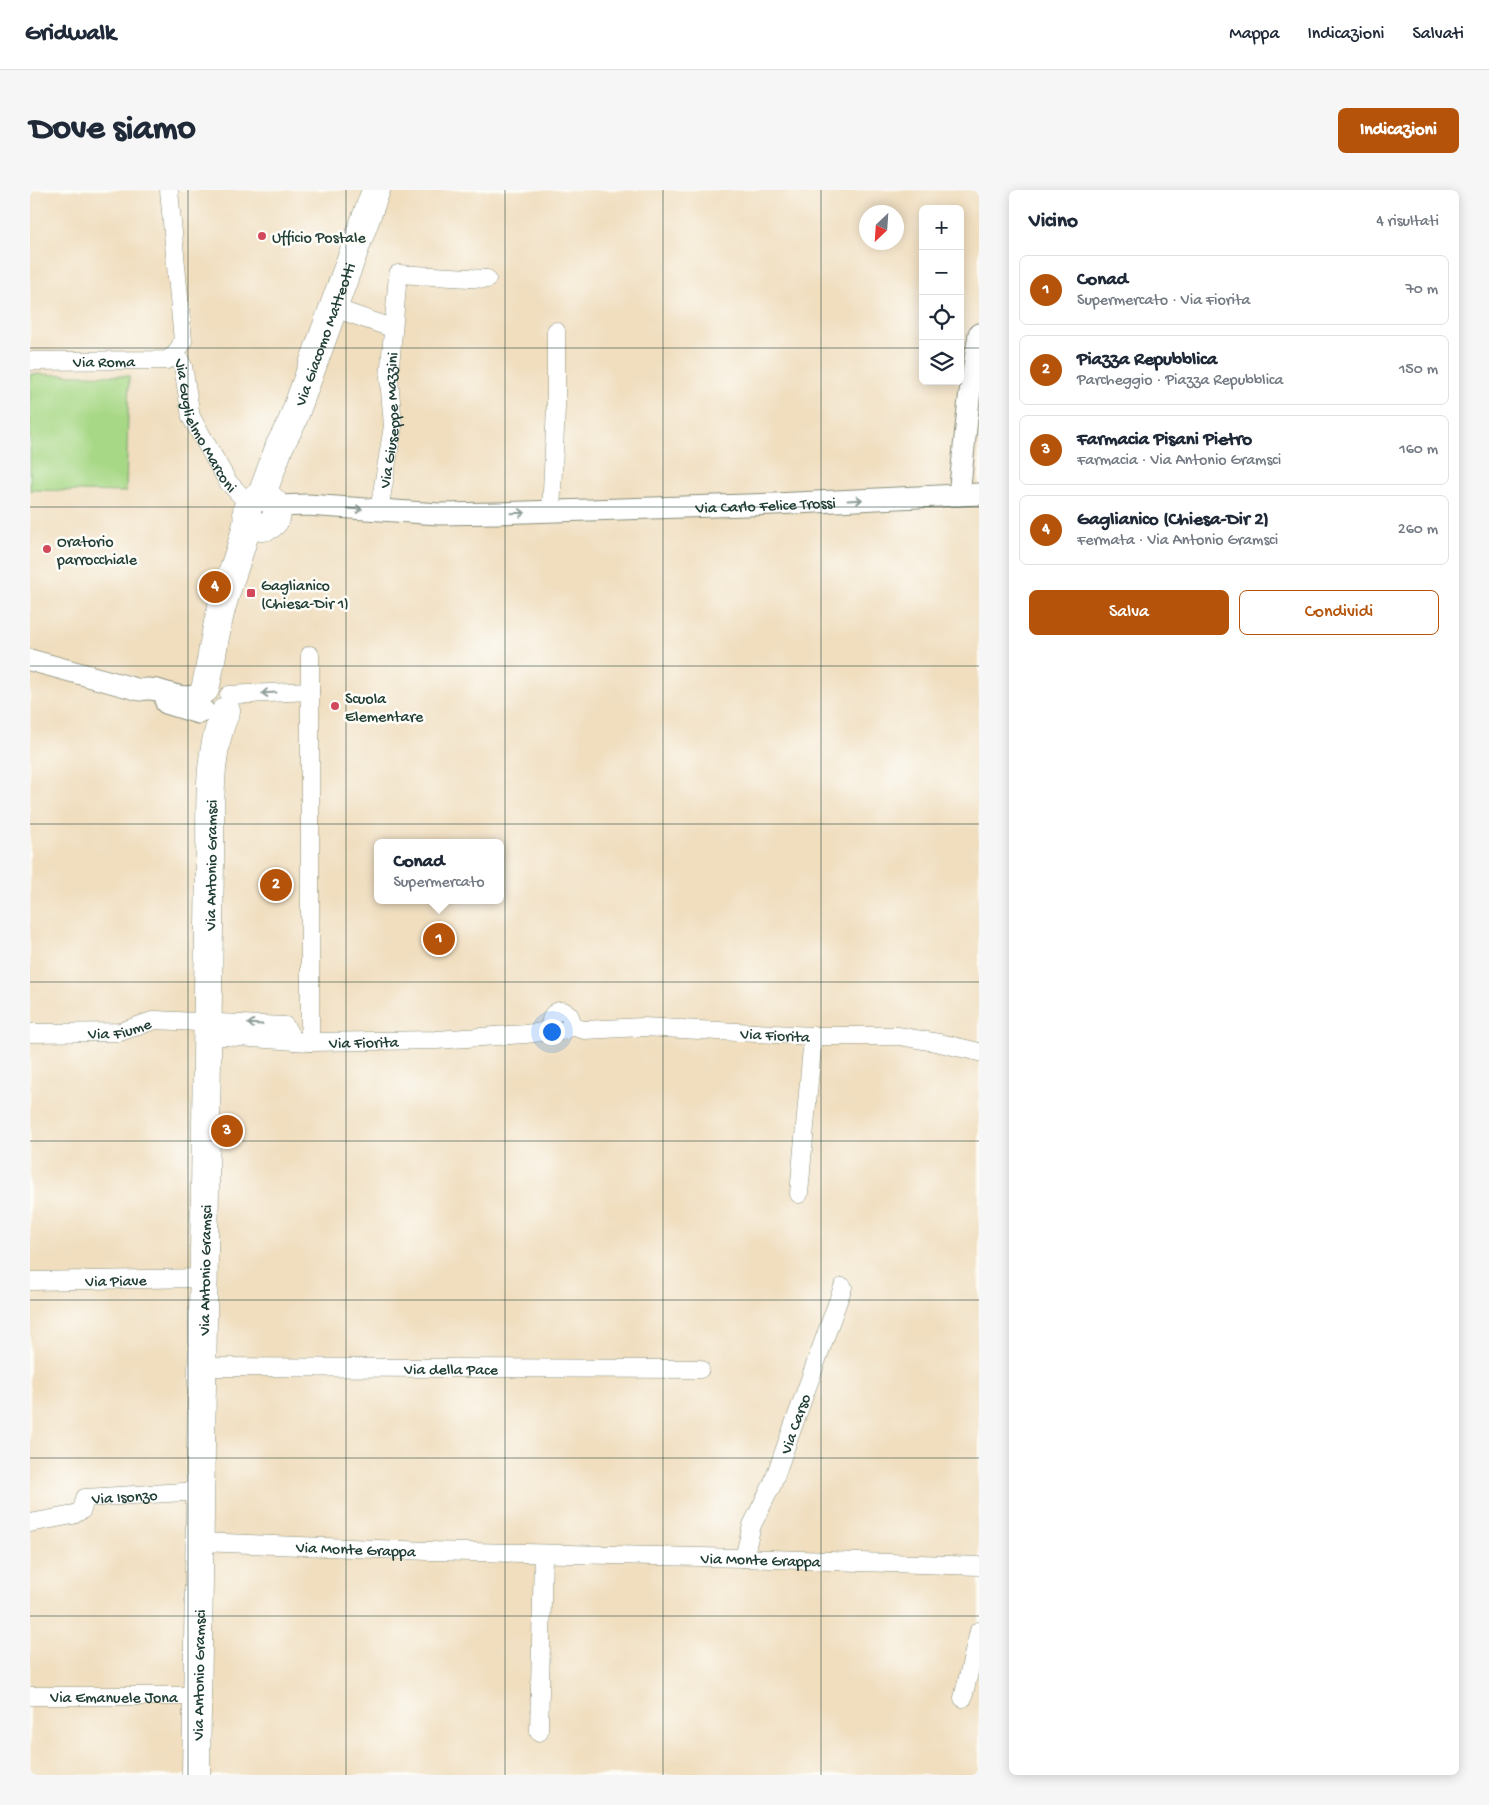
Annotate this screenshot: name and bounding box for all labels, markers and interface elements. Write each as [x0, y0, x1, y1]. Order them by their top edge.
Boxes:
text: Gridwalk [25, 20, 116, 49]
text: Mappa [1229, 24, 1279, 45]
text: Indicazioni [1307, 24, 1385, 45]
text: Salvati [1413, 24, 1464, 45]
button: Indicazioni [1338, 108, 1459, 153]
text: Dove siamo [30, 110, 196, 151]
north arrow [859, 205, 904, 250]
map controls [919, 205, 964, 385]
button: + [919, 205, 964, 250]
text: Vicino [1029, 210, 1078, 235]
text: 4 risultati [1376, 213, 1439, 232]
marker: Ufficio Postale [256, 230, 268, 242]
place label: Ufficio Postale [272, 230, 366, 249]
button: − [919, 250, 964, 295]
street label: Via Giacomo Matteotti [292, 261, 362, 410]
text: Conad [1077, 269, 1128, 292]
text: 1 [1043, 281, 1049, 300]
text: 70 m [1405, 281, 1438, 300]
text: Supermercato · Via Fiorita [1077, 292, 1250, 311]
button: locate [919, 295, 964, 340]
button: layers [919, 340, 964, 385]
text: Piazza Repubblica [1077, 349, 1217, 372]
street label: Via Giuseppe Mazzini [377, 352, 406, 491]
street label: Via Roma [72, 354, 136, 374]
street label: Via Guglielmo Marconi [167, 355, 239, 498]
text: 2 [1042, 361, 1050, 380]
text: 150 m [1399, 361, 1438, 380]
text: Parcheggio · Piazza Repubblica [1077, 372, 1283, 391]
text: Farmacia Pisani Pietro [1077, 429, 1252, 452]
text: 3 [1042, 441, 1050, 460]
text: 160 m [1399, 441, 1438, 460]
text: Farmacia · Via Antonio Gramsci [1077, 452, 1281, 471]
street label: Via Carlo Felice Trossi [694, 495, 836, 520]
one-way arrow [847, 496, 863, 505]
one-way arrow [347, 505, 363, 514]
one-way arrow [510, 508, 526, 517]
text: Gaglianico (Chiesa-Dir 2) [1077, 509, 1269, 532]
text: 4 [1042, 521, 1050, 540]
text: 260 m [1398, 521, 1438, 540]
text: Fermata · Via Antonio Gramsci [1077, 532, 1278, 551]
place label: Oratorio parrocchiale [56, 534, 138, 571]
marker: Oratorio parrocchiale [41, 543, 53, 555]
pin: 4 [199, 568, 231, 606]
place label: Gaglianico (Chiesa-Dir 1) [261, 578, 349, 615]
marker: Gaglianico (Chiesa-Dir 1) [245, 587, 257, 599]
button: Salva [1029, 590, 1229, 635]
button: Condividi [1239, 590, 1439, 635]
one-way arrow [262, 689, 278, 698]
place label: Scuola Elementare [345, 691, 424, 728]
marker: Scuola Elementare [329, 700, 341, 712]
street label: Via Antonio Gramsci [203, 800, 223, 932]
popup [374, 839, 504, 904]
text: Conad [393, 851, 444, 874]
pin: 2 [260, 866, 292, 904]
text: Supermercato [393, 874, 485, 893]
pin: 1 [423, 920, 455, 958]
street label: Via Fiume [87, 1016, 155, 1045]
your location [539, 1019, 565, 1045]
one-way arrow [247, 1020, 263, 1029]
street label: Via Fiorita [739, 1026, 811, 1049]
street label: Via Fiorita [328, 1035, 400, 1055]
pin: 3 [211, 1112, 243, 1150]
street label: Via Antonio Gramsci [197, 1204, 218, 1337]
street label: Via Piave [84, 1273, 148, 1293]
street label: Via della Pace [403, 1362, 499, 1381]
street label: Via Carso [778, 1392, 817, 1458]
street label: Via Isonzo [90, 1488, 158, 1511]
street label: Via Monte Grappa [294, 1540, 417, 1564]
street label: Via Monte Grappa [699, 1551, 822, 1574]
street label: Via Antonio Gramsci [191, 1609, 212, 1742]
street label: Via Emanuele Jona [49, 1690, 179, 1709]

